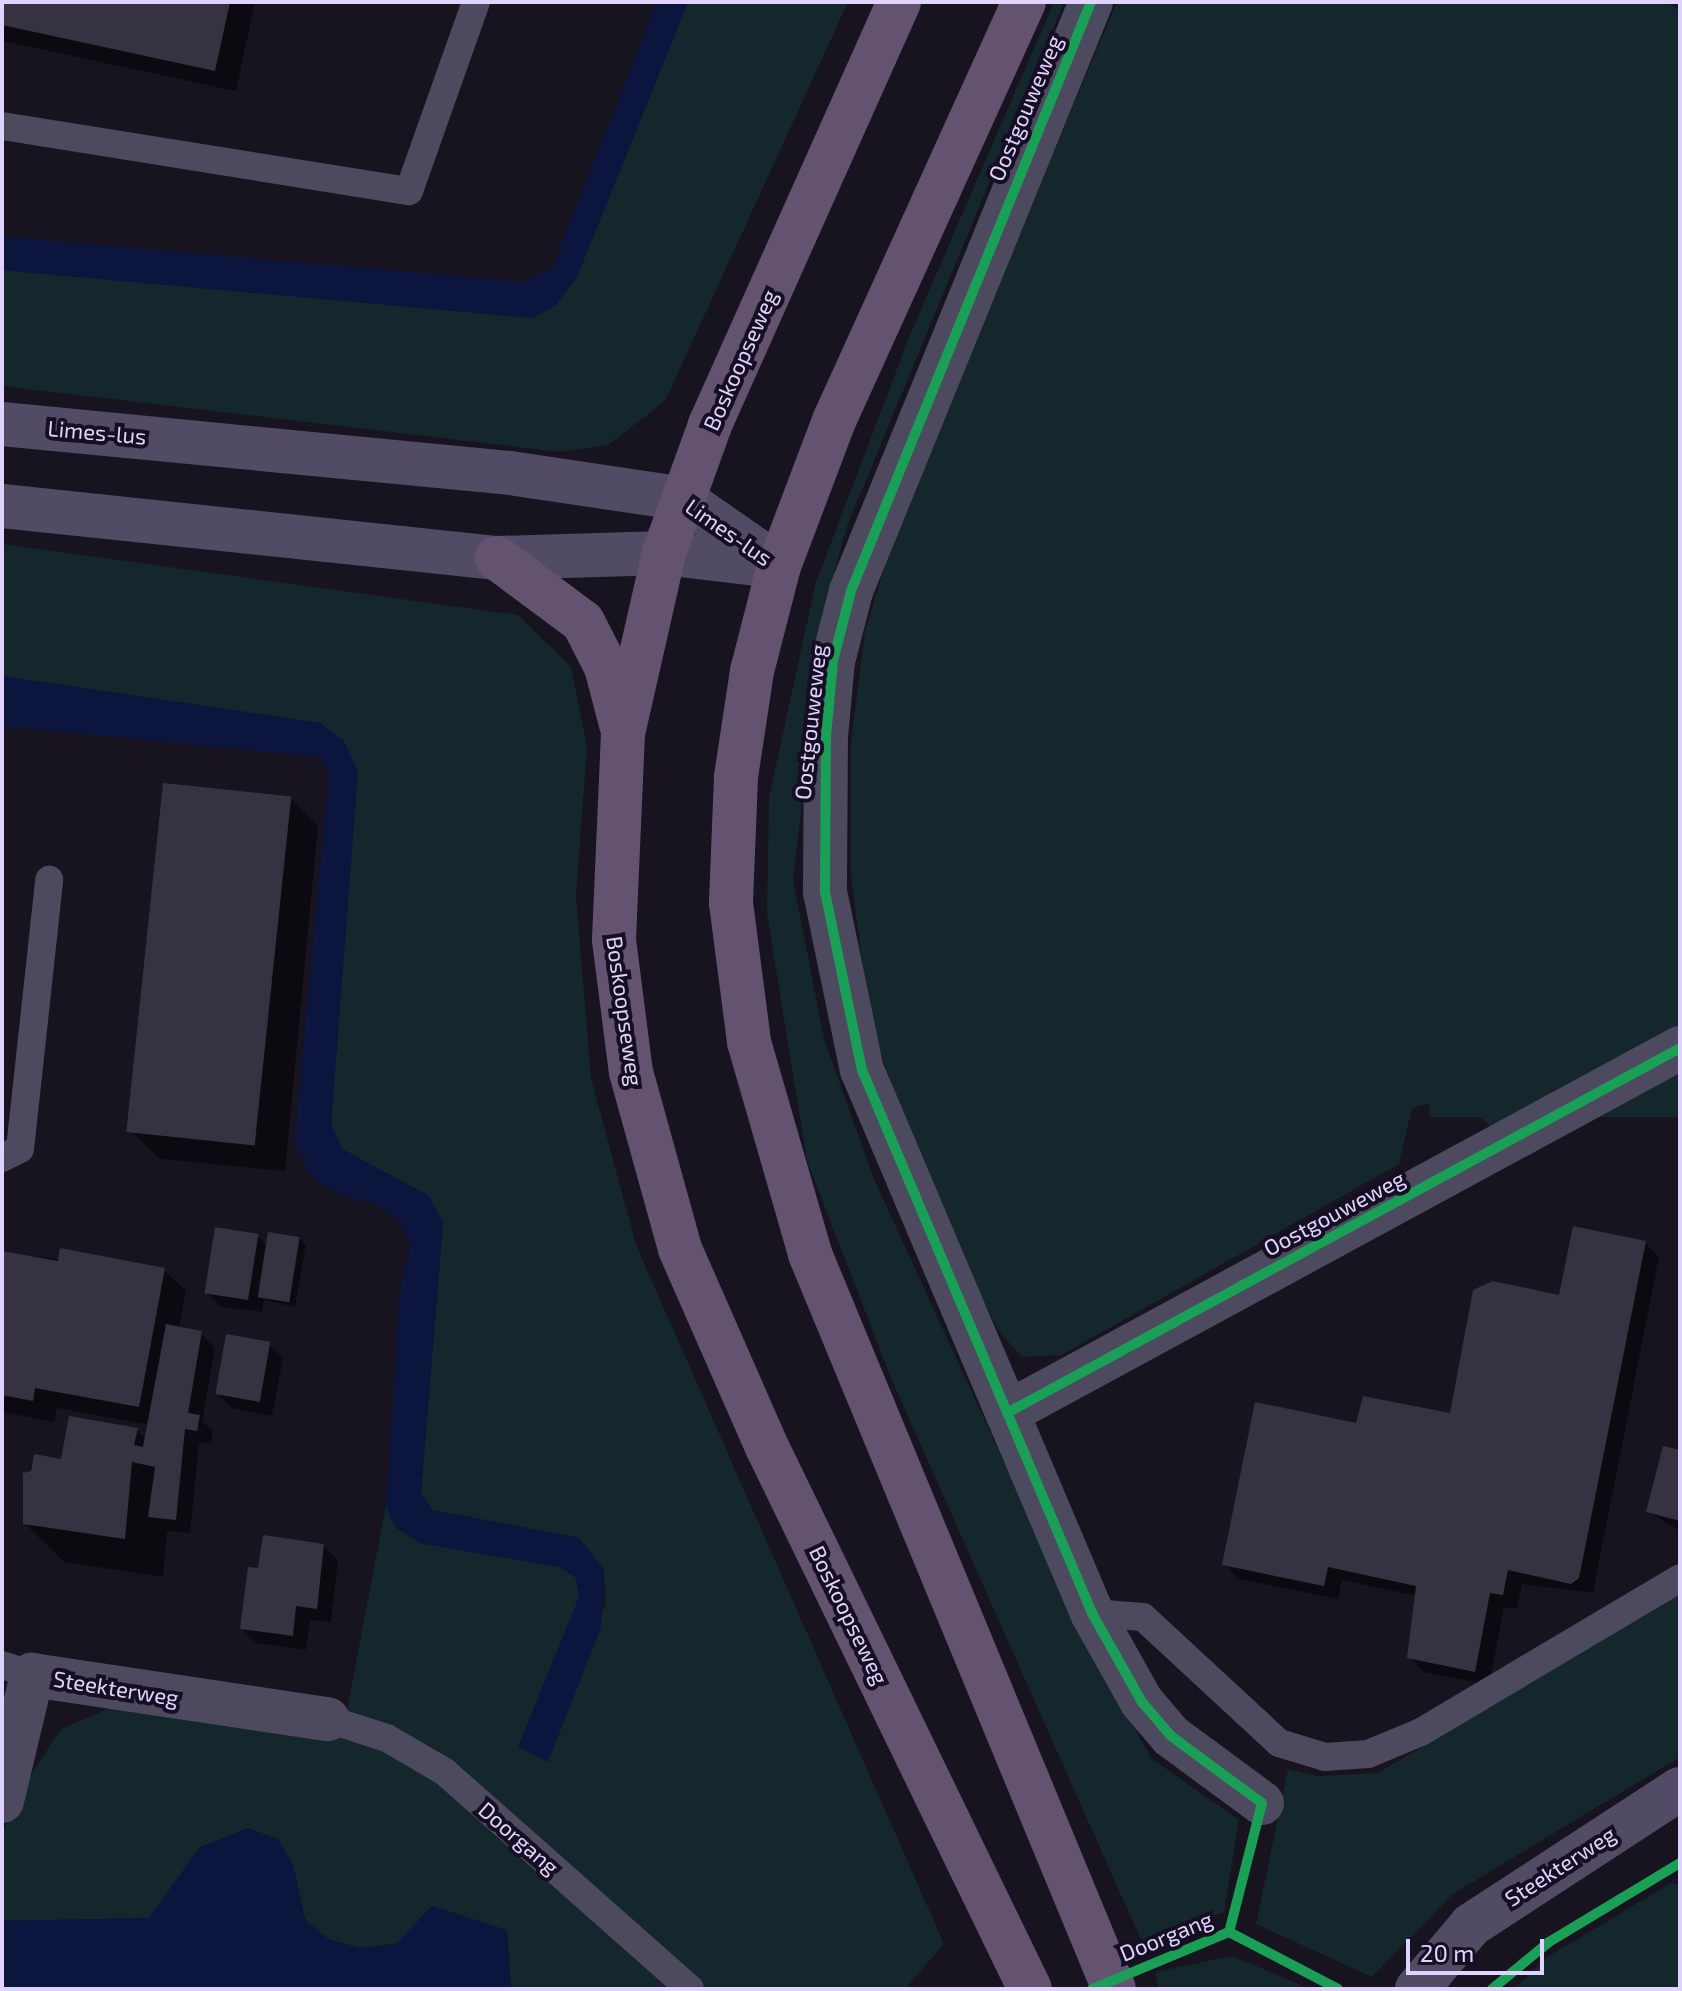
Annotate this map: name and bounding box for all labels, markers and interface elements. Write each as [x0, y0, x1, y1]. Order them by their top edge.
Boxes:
street label: Oostgouweweg [982, 31, 1068, 185]
street label: Boskoopseweg [697, 286, 783, 434]
street label: Limes-lus [46, 415, 148, 449]
street label: Limes-lus [681, 493, 777, 571]
street label: Oostgouweweg [789, 643, 831, 801]
street label: Boskoopseweg [601, 934, 649, 1088]
street label: Oostgouweweg [1259, 1165, 1409, 1261]
street label: Boskoopseweg [804, 1541, 894, 1689]
street label: Steekterweg [51, 1665, 181, 1711]
street label: Doorgang [473, 1796, 565, 1880]
street label: Steekterweg [1500, 1820, 1620, 1912]
street label: Doorgang [1116, 1905, 1216, 1967]
scale bar [1410, 1923, 1548, 1973]
text: 20 m [1420, 1938, 1474, 1967]

